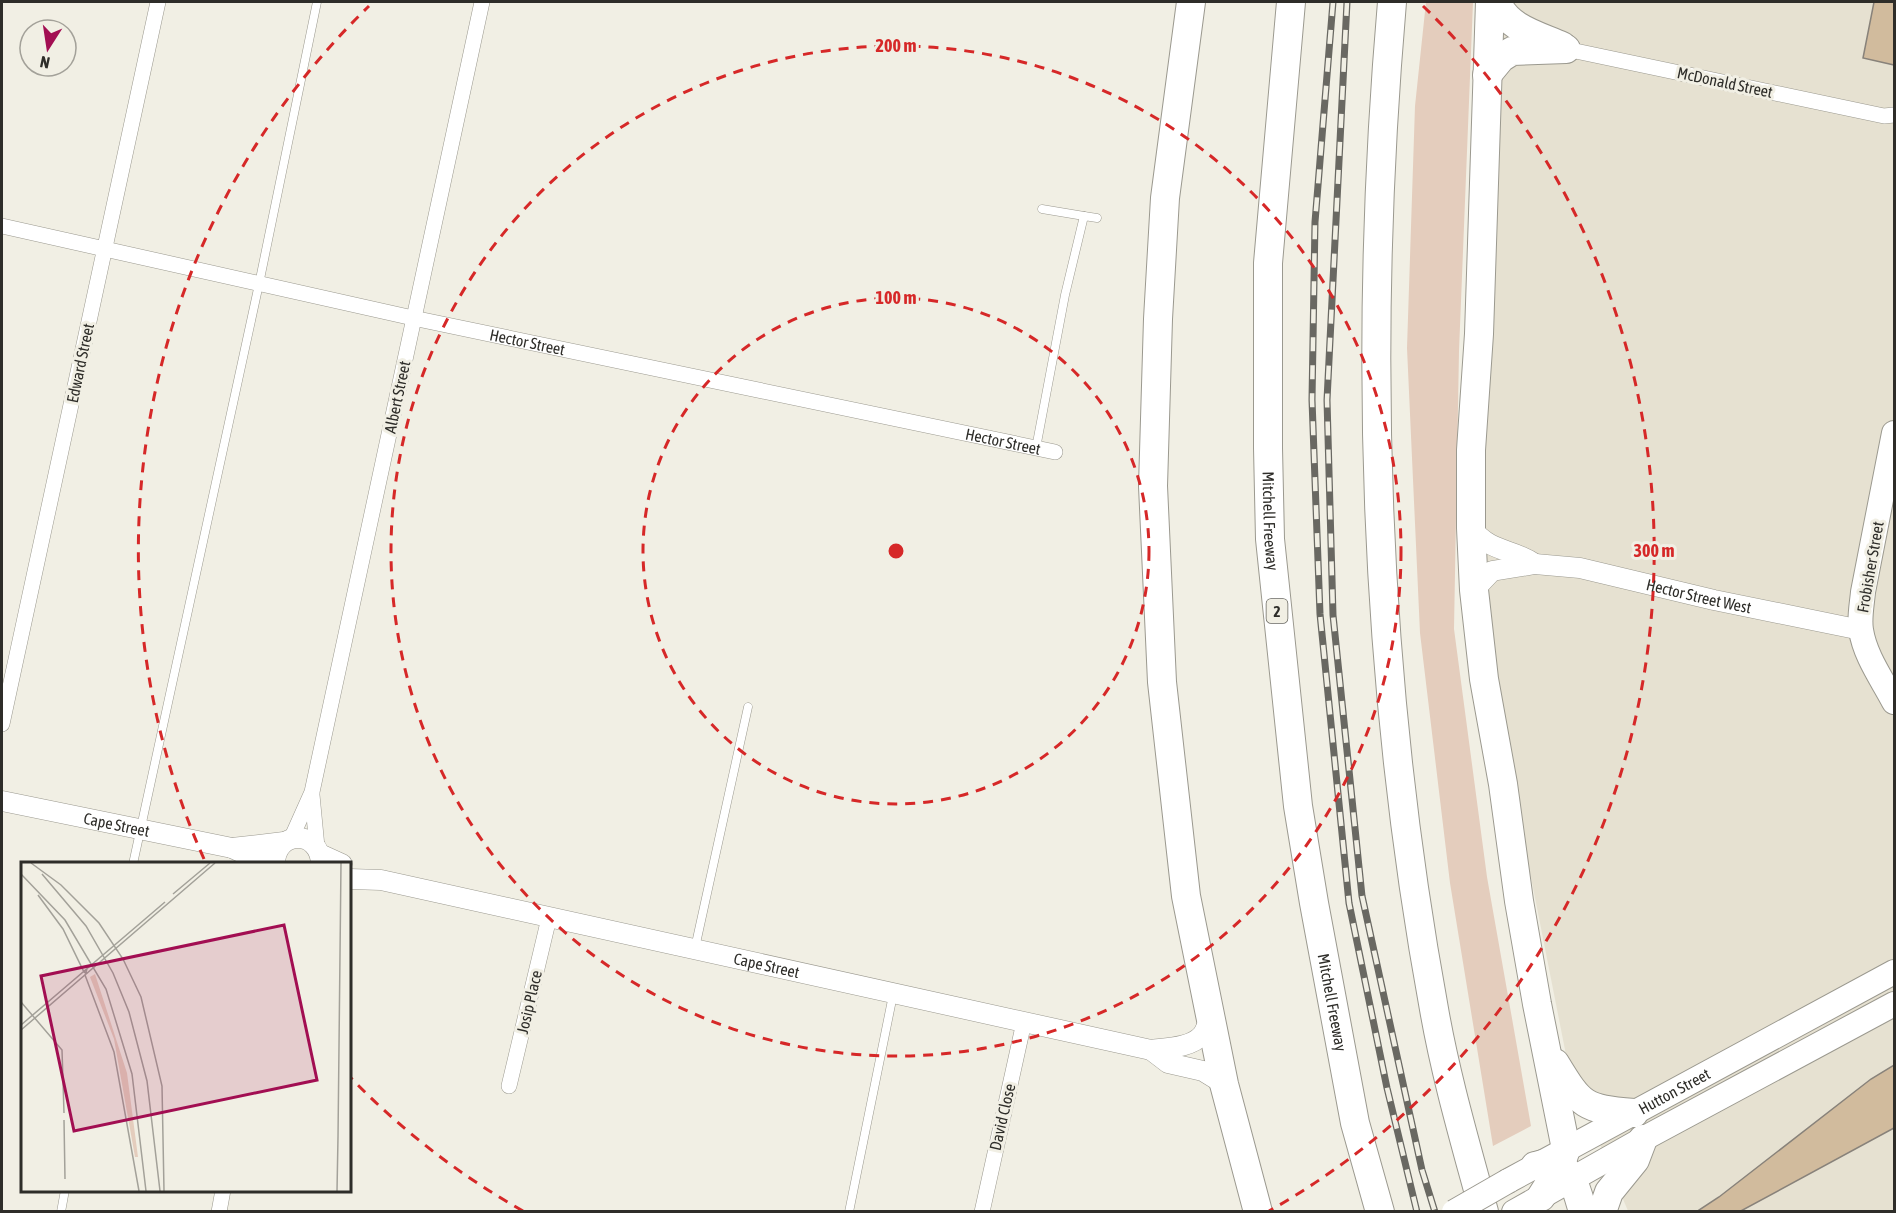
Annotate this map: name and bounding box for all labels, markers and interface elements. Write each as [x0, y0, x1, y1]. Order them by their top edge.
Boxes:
north arrow [18, 18, 78, 78]
text: 200 m [876, 35, 916, 56]
text: N [38, 53, 51, 72]
street label: McDonald Street [1676, 63, 1775, 101]
text: 100 m [876, 287, 916, 308]
street label: Edward Street [63, 321, 97, 404]
street label: Hector Street [488, 325, 567, 359]
street label: Albert Street [381, 359, 414, 435]
street label: Hector Street [964, 425, 1043, 458]
street label: Mitchell Freeway [1260, 471, 1282, 572]
street label: Frobisher Street [1853, 520, 1887, 614]
text: 300 m [1634, 540, 1674, 561]
centre of rings [886, 541, 906, 561]
street label: Hector Street West [1644, 575, 1753, 616]
road number: 2 [1266, 599, 1288, 623]
street label: Cape Street [82, 809, 152, 840]
inset map [21, 862, 351, 1192]
street label: Cape Street [732, 949, 802, 981]
street label: Mitchell Freeway [1315, 952, 1351, 1053]
street label: Josip Place [513, 969, 546, 1036]
street label: Hutton Street [1635, 1064, 1713, 1118]
street label: David Close [986, 1082, 1018, 1152]

